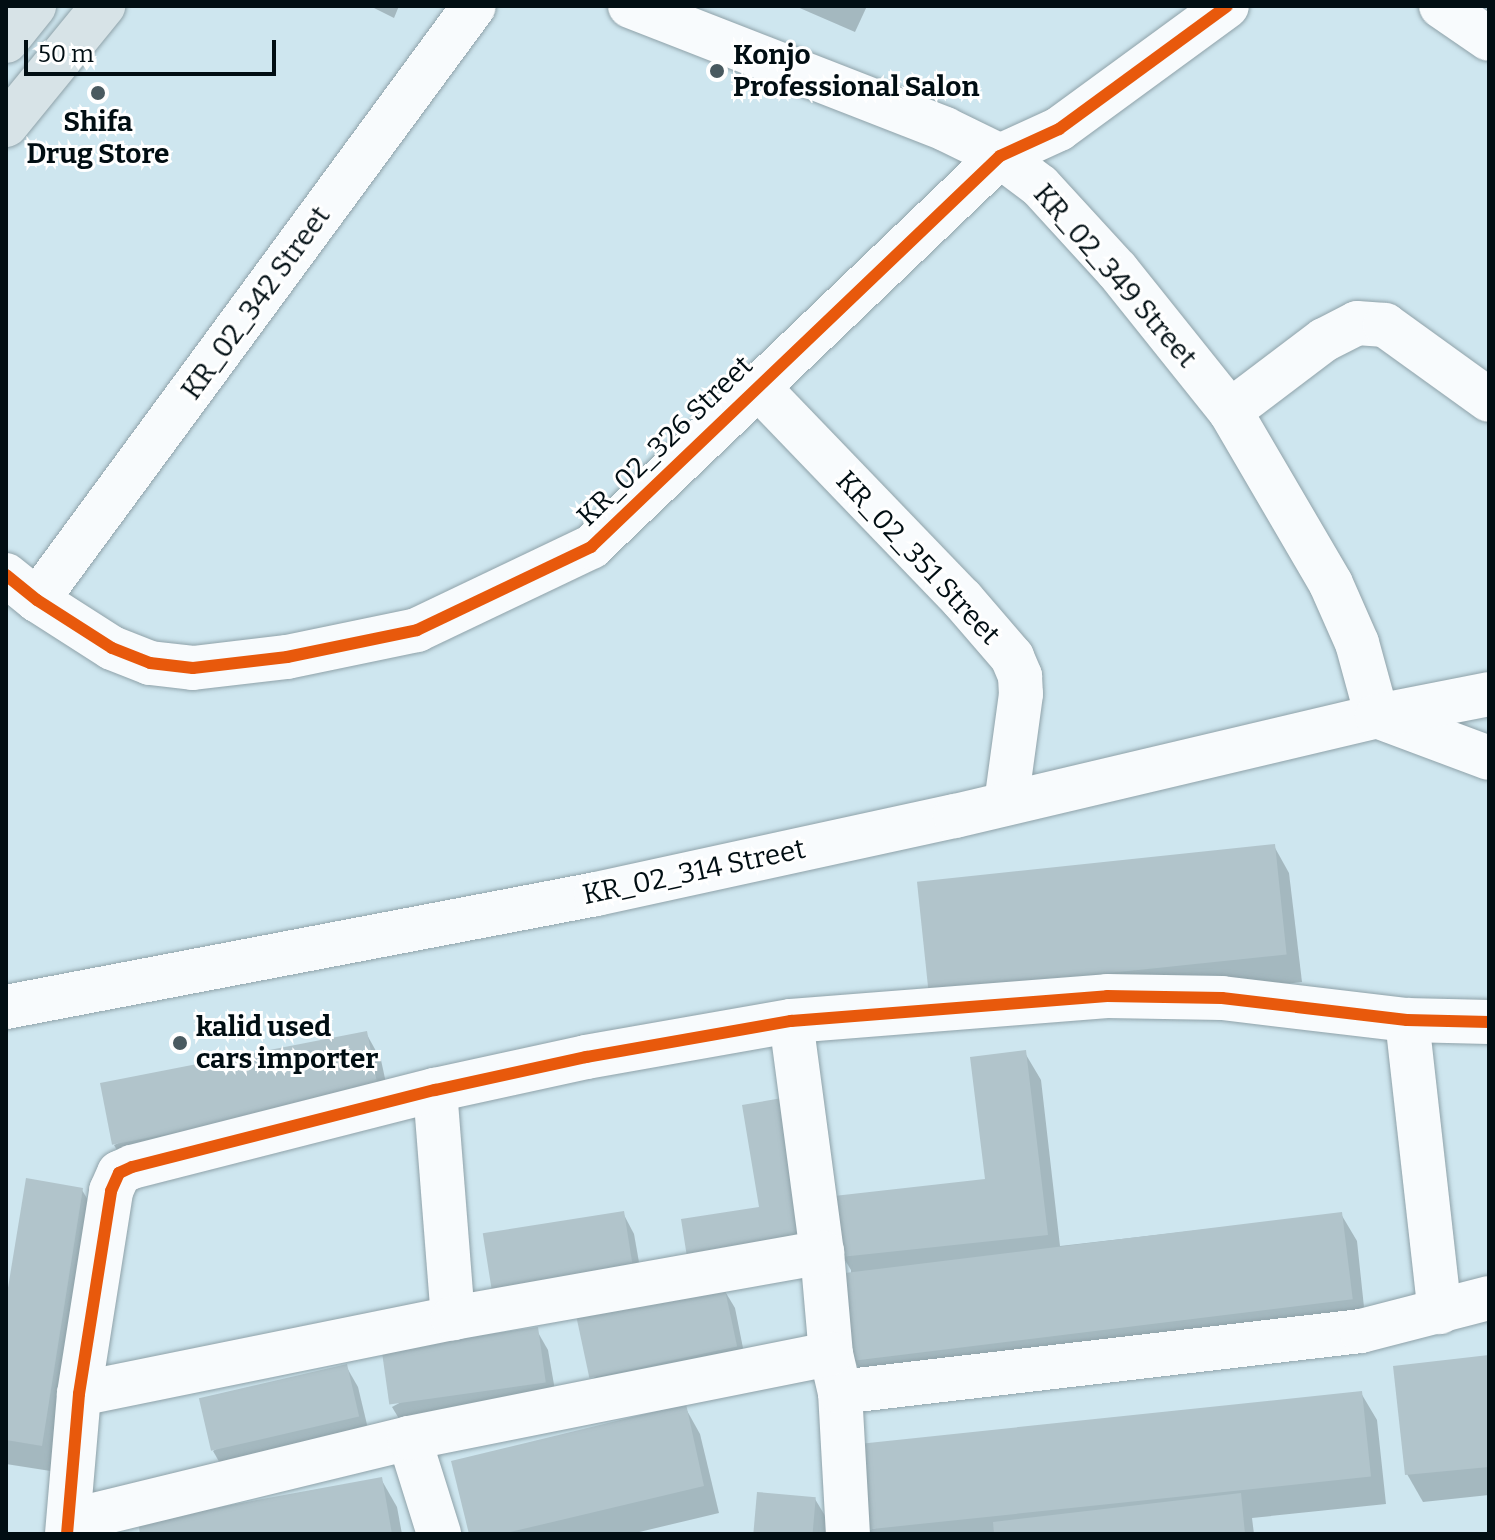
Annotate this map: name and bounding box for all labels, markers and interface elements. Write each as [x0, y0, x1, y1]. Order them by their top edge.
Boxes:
scale bar [28, 24, 280, 74]
place label: Konjo Professional Salon [733, 38, 979, 104]
text: 50 m [38, 40, 94, 68]
marker: Konjo Professional Salon [708, 62, 726, 80]
marker: Shifa Drug Store [89, 84, 107, 102]
place label: Shifa Drug Store [27, 105, 169, 171]
street label: KR_02_349 Street [1026, 178, 1204, 374]
street label: KR_02_342 Street [175, 200, 337, 406]
street label: KR_02_326 Street [570, 349, 760, 533]
street label: KR_02_351 Street [829, 464, 1007, 652]
street label: KR_02_314 Street [580, 832, 808, 912]
place label: kalid used cars importer [196, 1010, 378, 1076]
marker: kalid used cars importer [171, 1034, 189, 1052]

